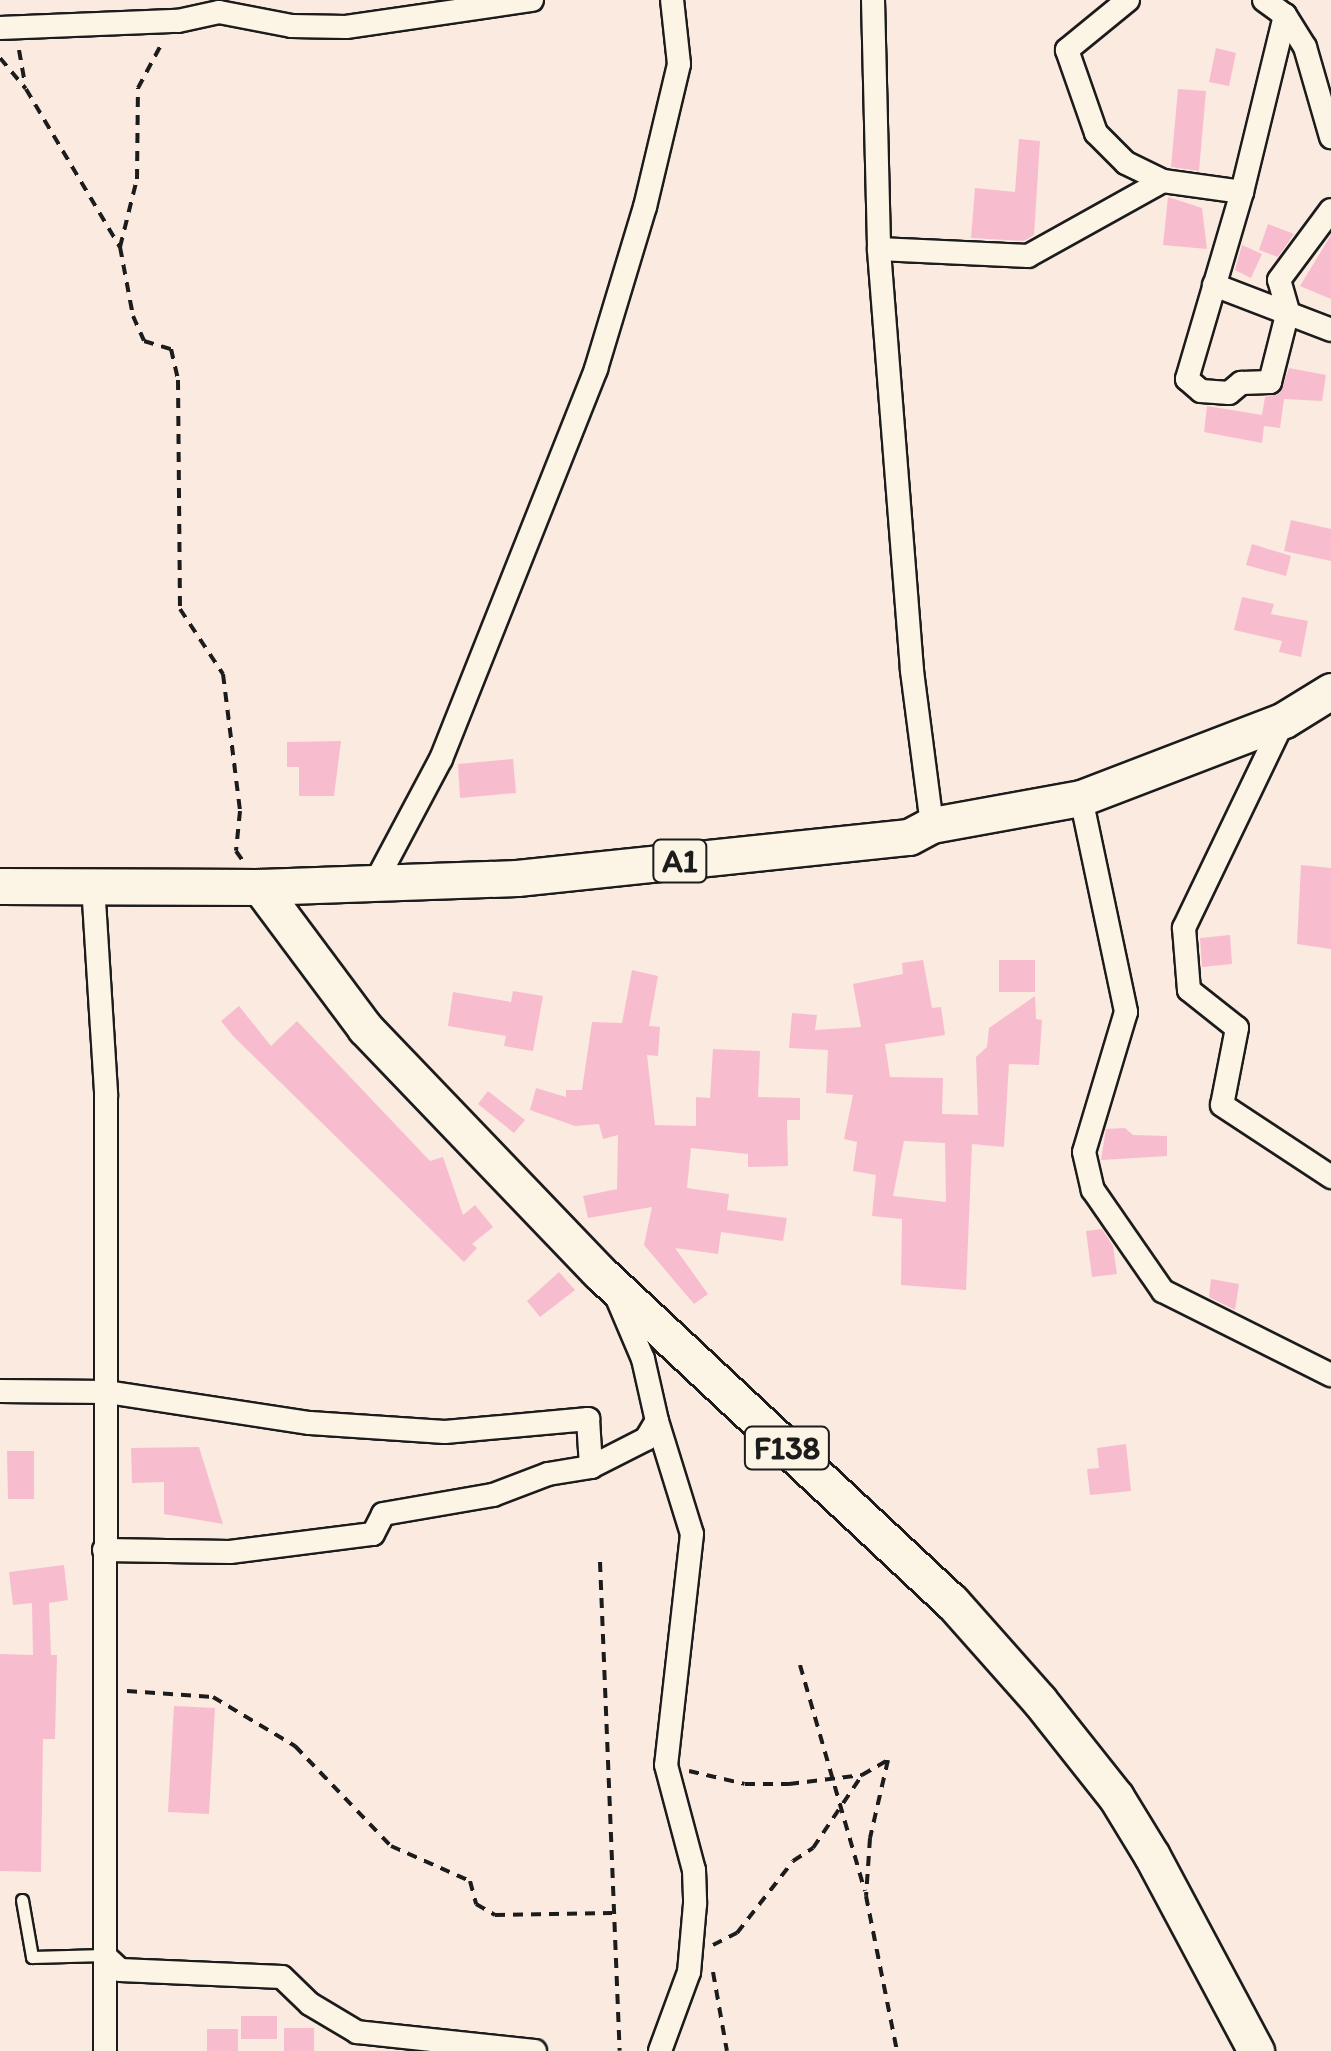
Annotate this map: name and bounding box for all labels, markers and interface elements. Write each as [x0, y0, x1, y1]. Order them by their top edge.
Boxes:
road number: A1 [650, 834, 710, 888]
road number: F138 [742, 1421, 832, 1475]

